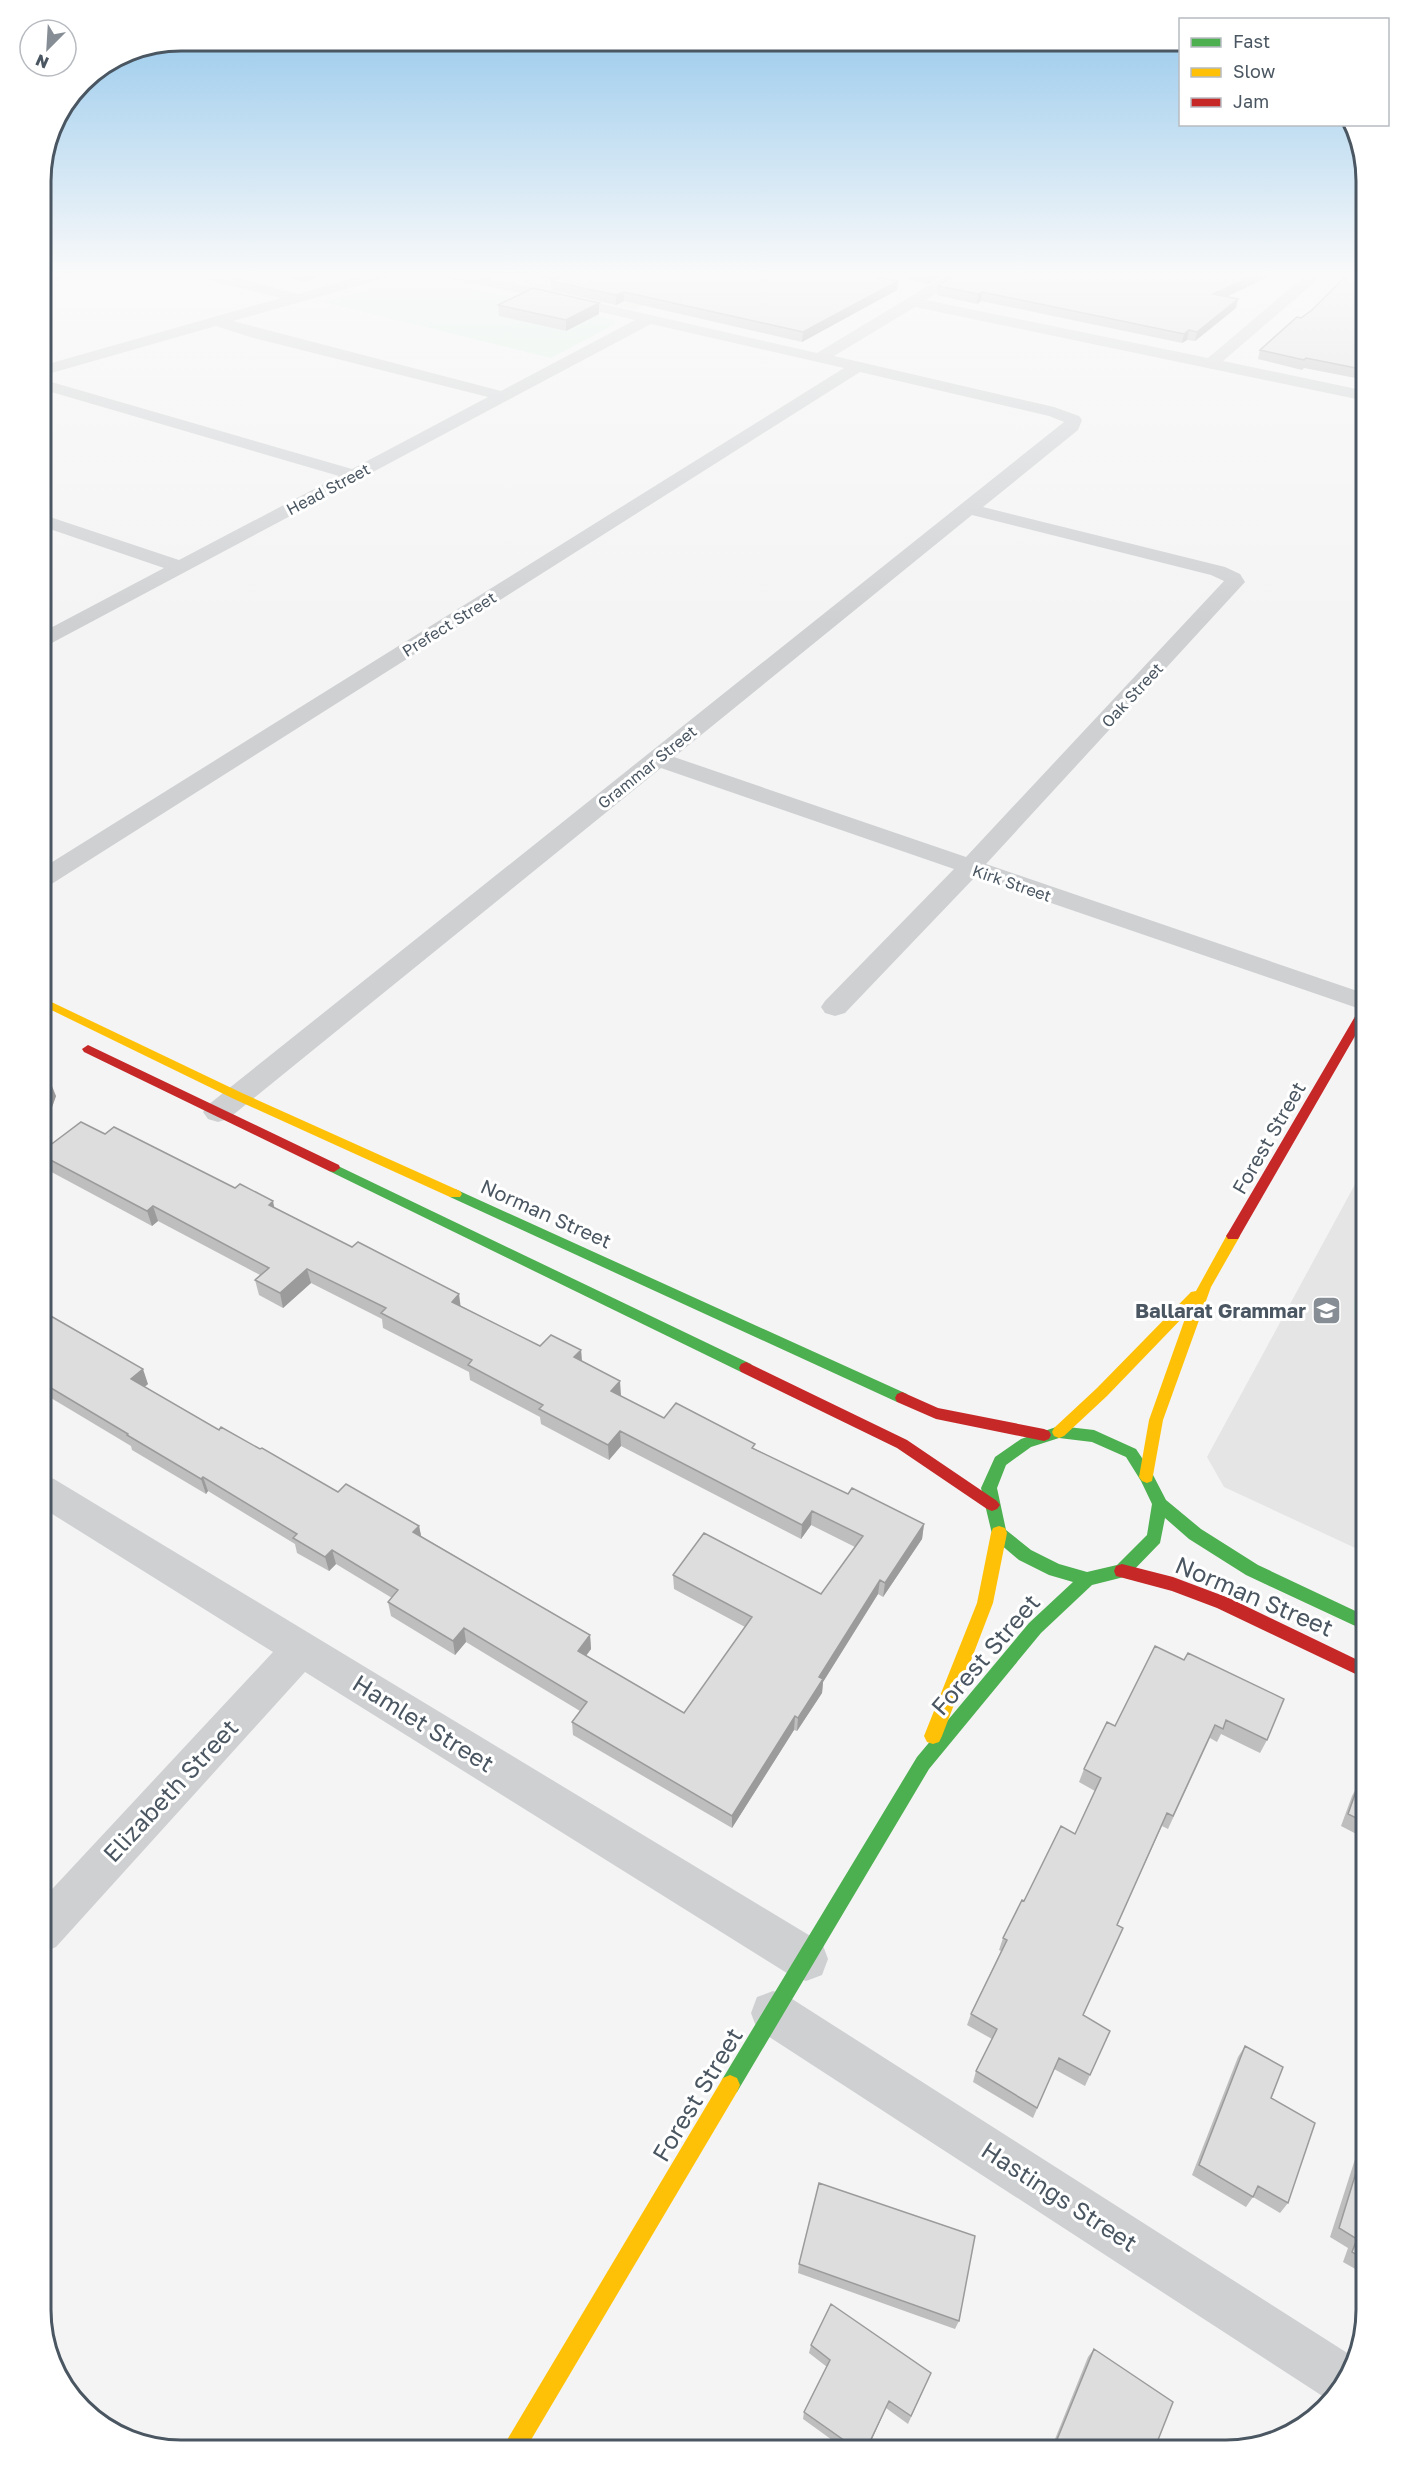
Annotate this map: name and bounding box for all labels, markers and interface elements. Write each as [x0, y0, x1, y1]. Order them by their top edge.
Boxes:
north arrow [18, 18, 78, 78]
legend [1179, 18, 1389, 126]
text: Fast [1233, 30, 1270, 52]
text: N [32, 50, 52, 73]
text: Slow [1233, 60, 1276, 82]
text: Jam [1233, 90, 1269, 112]
street label: Head Street [283, 459, 373, 519]
street label: Prefect Street [398, 587, 500, 661]
street label: Oak Street [1097, 658, 1167, 732]
street label: Grammar Street [594, 721, 700, 813]
street label: Kirk Street [970, 860, 1054, 906]
street label: Forest Street [1226, 1077, 1310, 1198]
street label: Norman Street [477, 1174, 615, 1253]
school or university icon: Ballarat Grammar [1311, 1295, 1343, 1327]
place label: Ballarat Grammar [1135, 1298, 1306, 1322]
street label: Norman Street [1171, 1549, 1338, 1642]
street label: Forest Street [924, 1588, 1045, 1720]
street label: Hamlet Street [348, 1668, 500, 1778]
street label: Elizabeth Street [96, 1713, 243, 1867]
street label: Forest Street [645, 2022, 748, 2166]
street label: Hastings Street [977, 2135, 1143, 2257]

